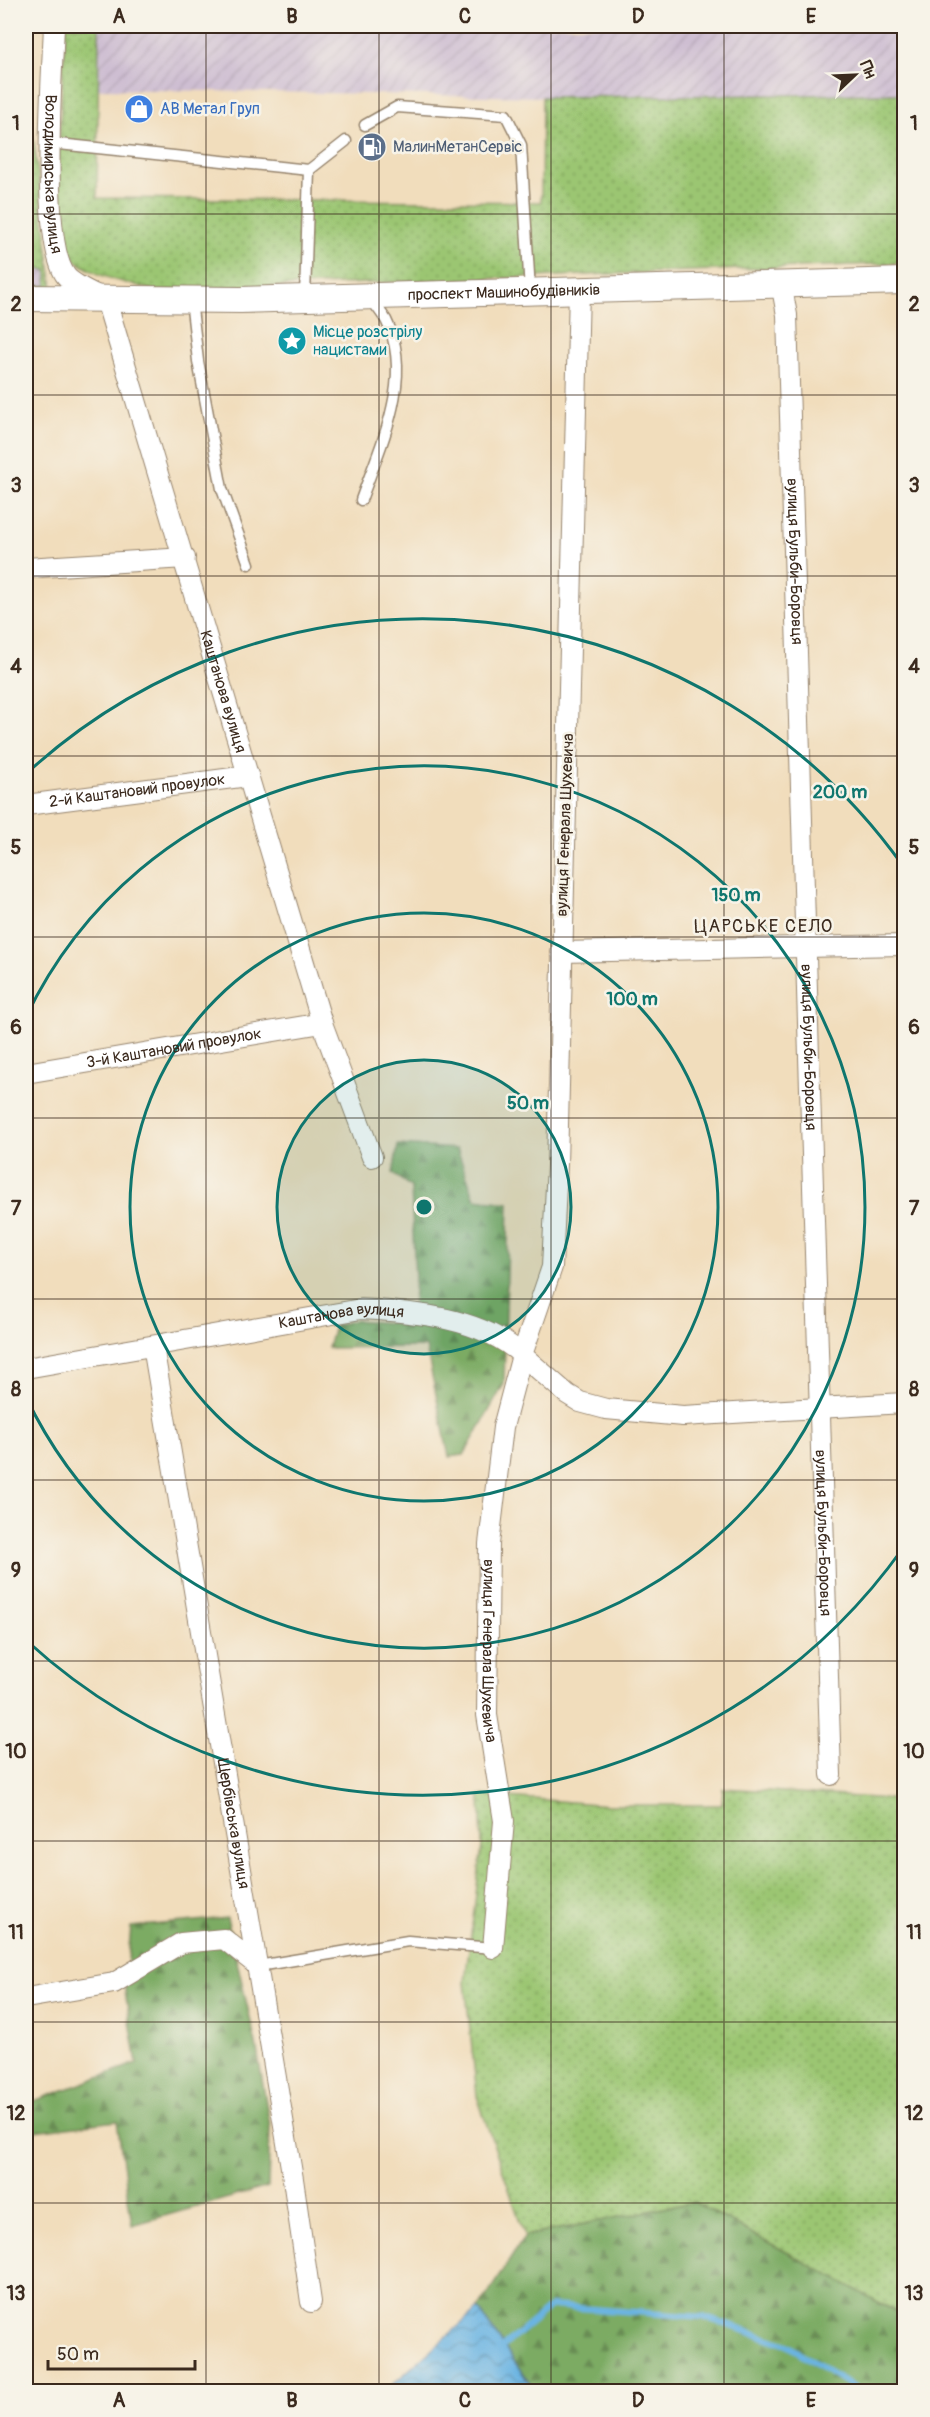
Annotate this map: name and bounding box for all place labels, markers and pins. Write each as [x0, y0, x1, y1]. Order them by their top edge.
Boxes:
shop icon: АВ Метал Груп [123, 93, 155, 125]
place label: АВ Метал Груп [160, 99, 260, 119]
fuel station icon: МалинМетанСервіс [356, 131, 388, 163]
place label: МалинМетанСервіс [393, 137, 523, 157]
place label: Місце розстрілу нацистами [313, 322, 422, 360]
place icon: Місце розстрілу нацистами [276, 325, 308, 357]
centre of rings [414, 1197, 434, 1217]

